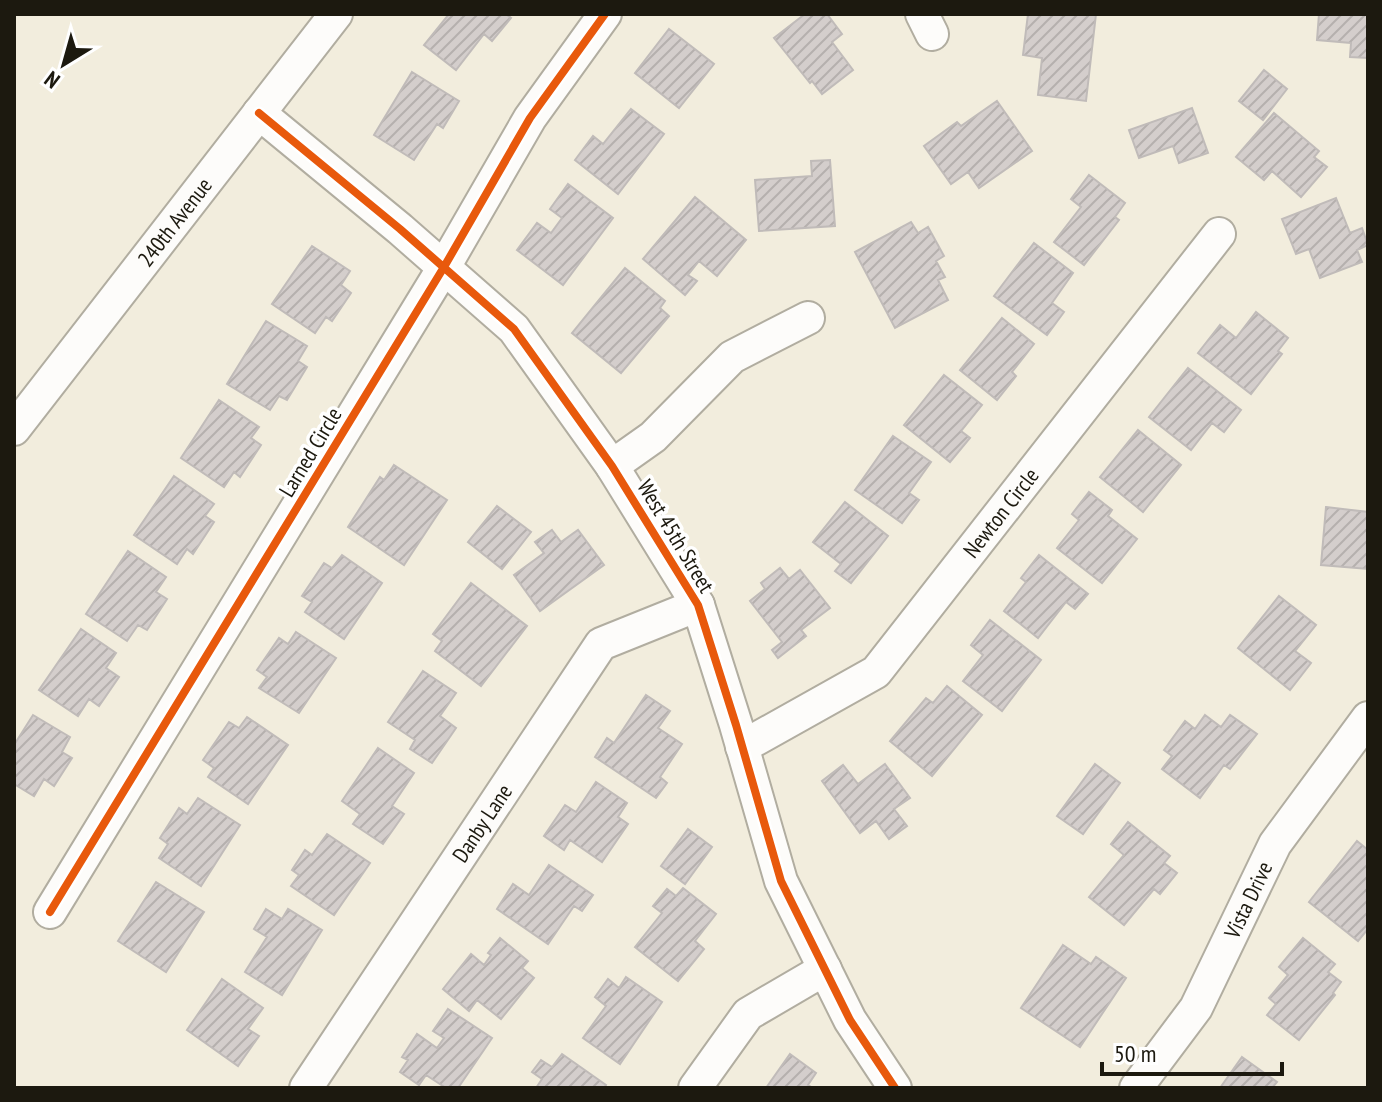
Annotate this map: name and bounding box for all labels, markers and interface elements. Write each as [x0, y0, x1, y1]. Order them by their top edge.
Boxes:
north arrow [24, 24, 104, 104]
text: N [39, 65, 65, 95]
street label: 240th Avenue [131, 172, 218, 272]
street label: Larned Circle [272, 402, 348, 502]
street label: Newton Circle [957, 462, 1045, 563]
street label: West 45th Street [631, 474, 721, 598]
street label: Danby Lane [446, 779, 518, 868]
street label: Vista Drive [1217, 857, 1278, 944]
scale bar [1102, 1026, 1282, 1076]
text: 50 m [1114, 1038, 1156, 1069]

